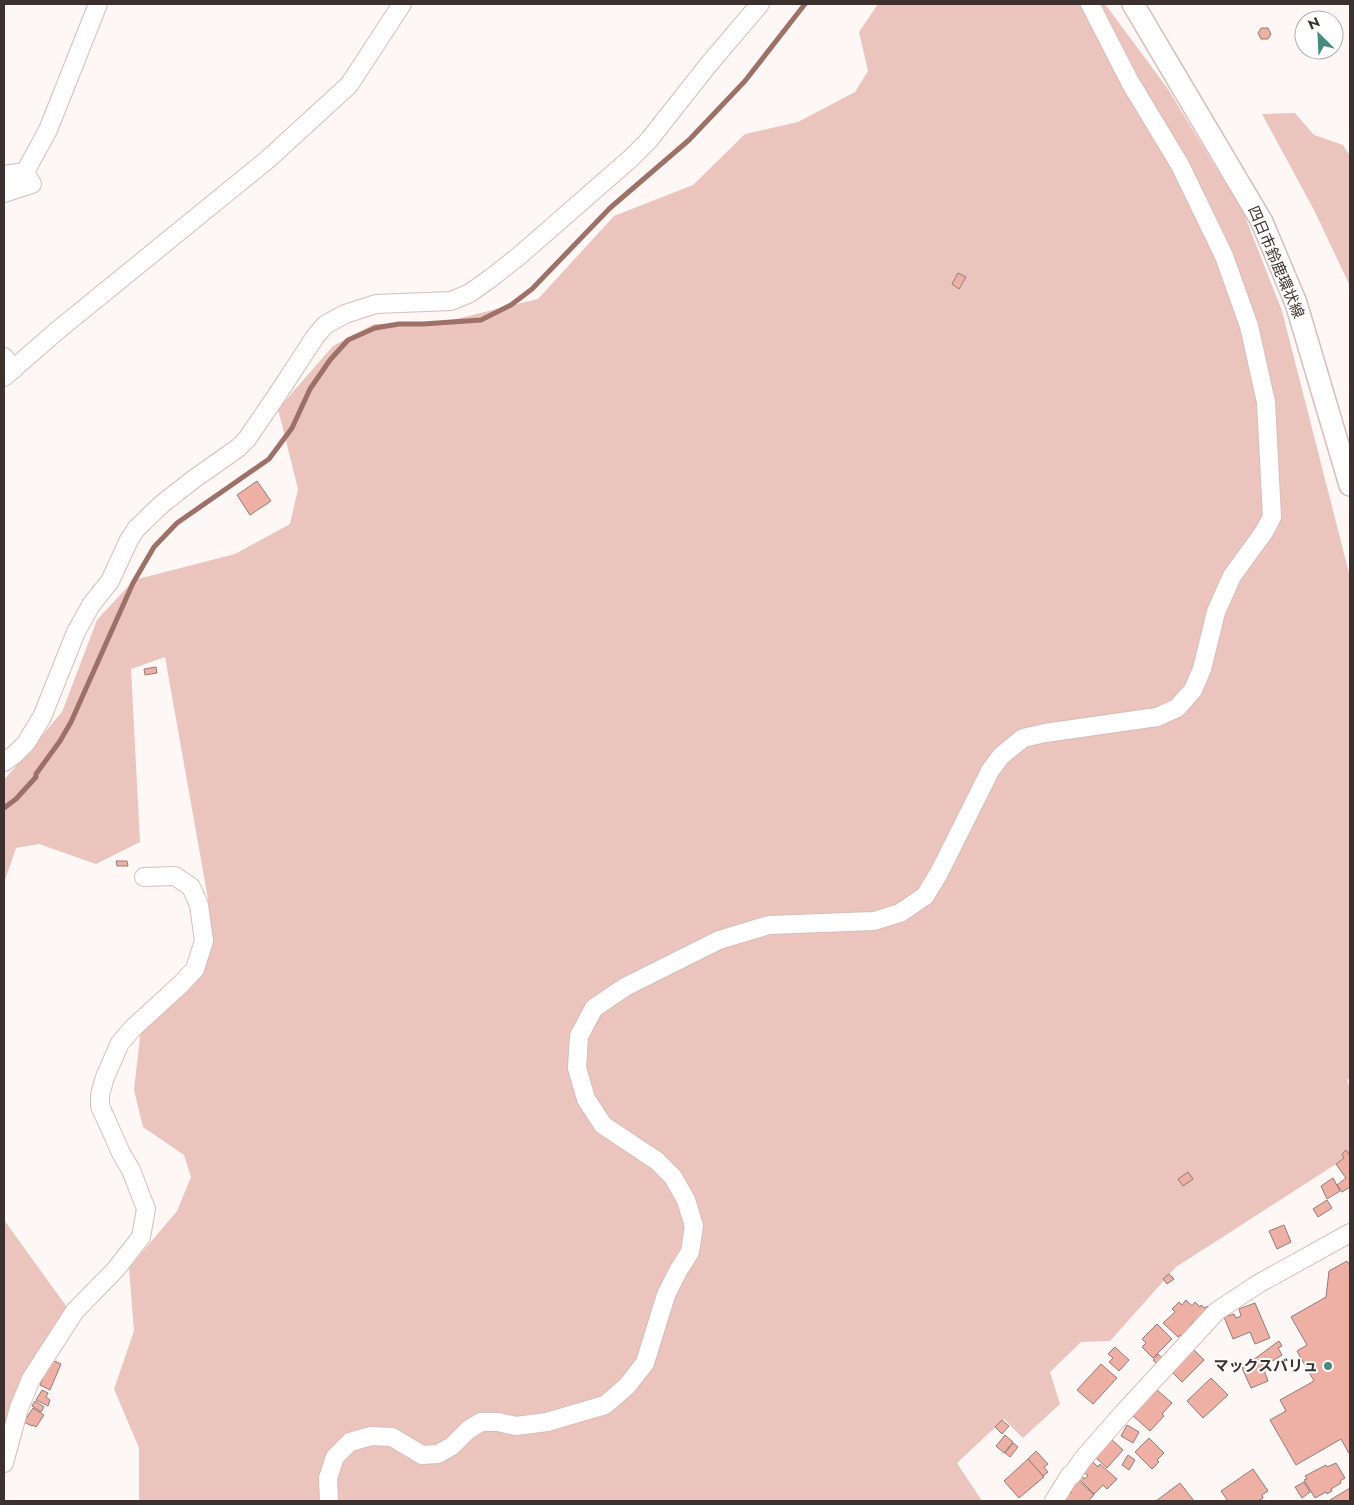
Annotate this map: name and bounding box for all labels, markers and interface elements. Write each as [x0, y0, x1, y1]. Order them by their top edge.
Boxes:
north arrow [1294, 10, 1344, 60]
text: N [1305, 12, 1323, 35]
street label: 四日市鈴鹿環状線 [1242, 202, 1310, 322]
place label: マックスバリュ [1213, 1355, 1318, 1377]
marker: マックスバリュ [1322, 1360, 1334, 1372]

